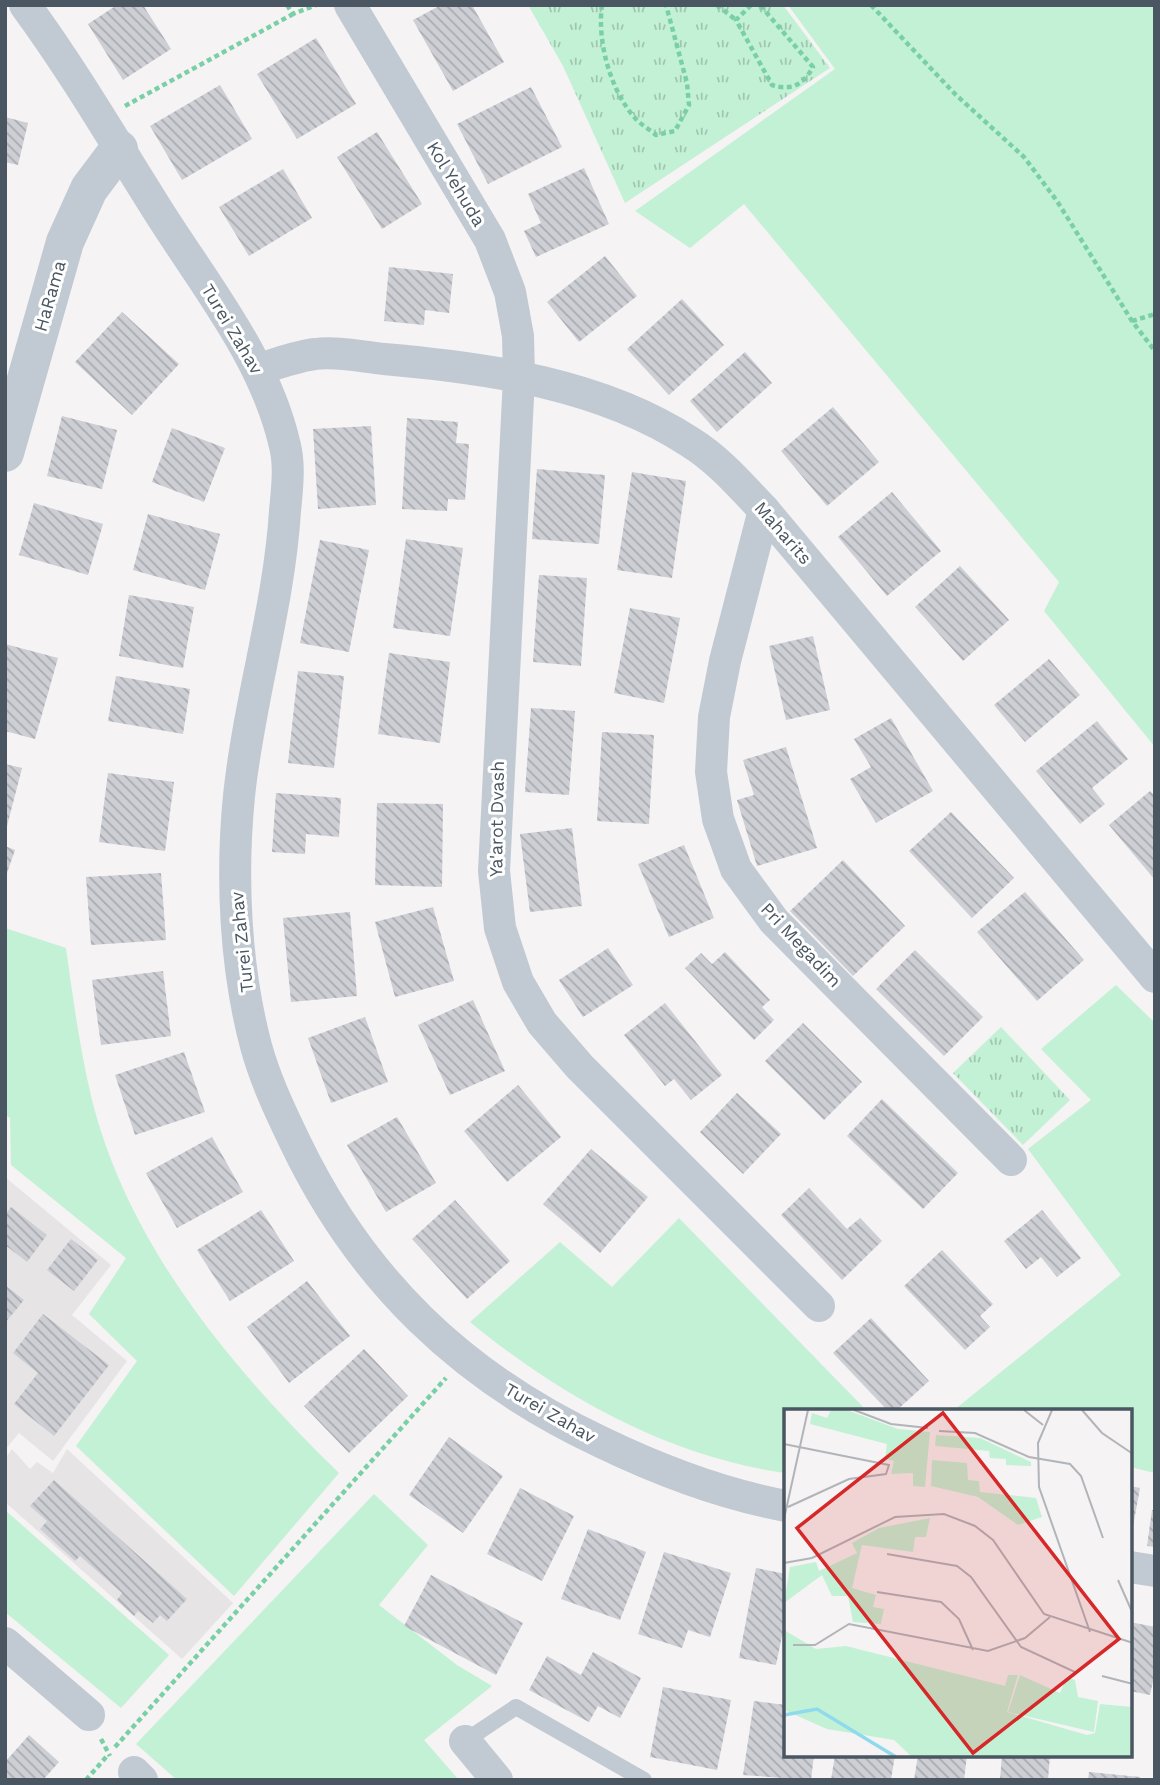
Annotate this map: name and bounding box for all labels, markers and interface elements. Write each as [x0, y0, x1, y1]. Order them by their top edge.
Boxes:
street label: Kol Yehuda [423, 138, 490, 230]
street label: HaRama [29, 258, 70, 334]
street label: Turei Zahav [197, 280, 268, 378]
street label: Maharits [751, 497, 816, 568]
street label: Ya'arot Dvash [485, 761, 508, 877]
street label: Turei Zahav [226, 890, 257, 993]
street label: Pri Megadim [757, 898, 846, 991]
street label: Turei Zahav [501, 1378, 600, 1447]
inset map [784, 1409, 1132, 1757]

